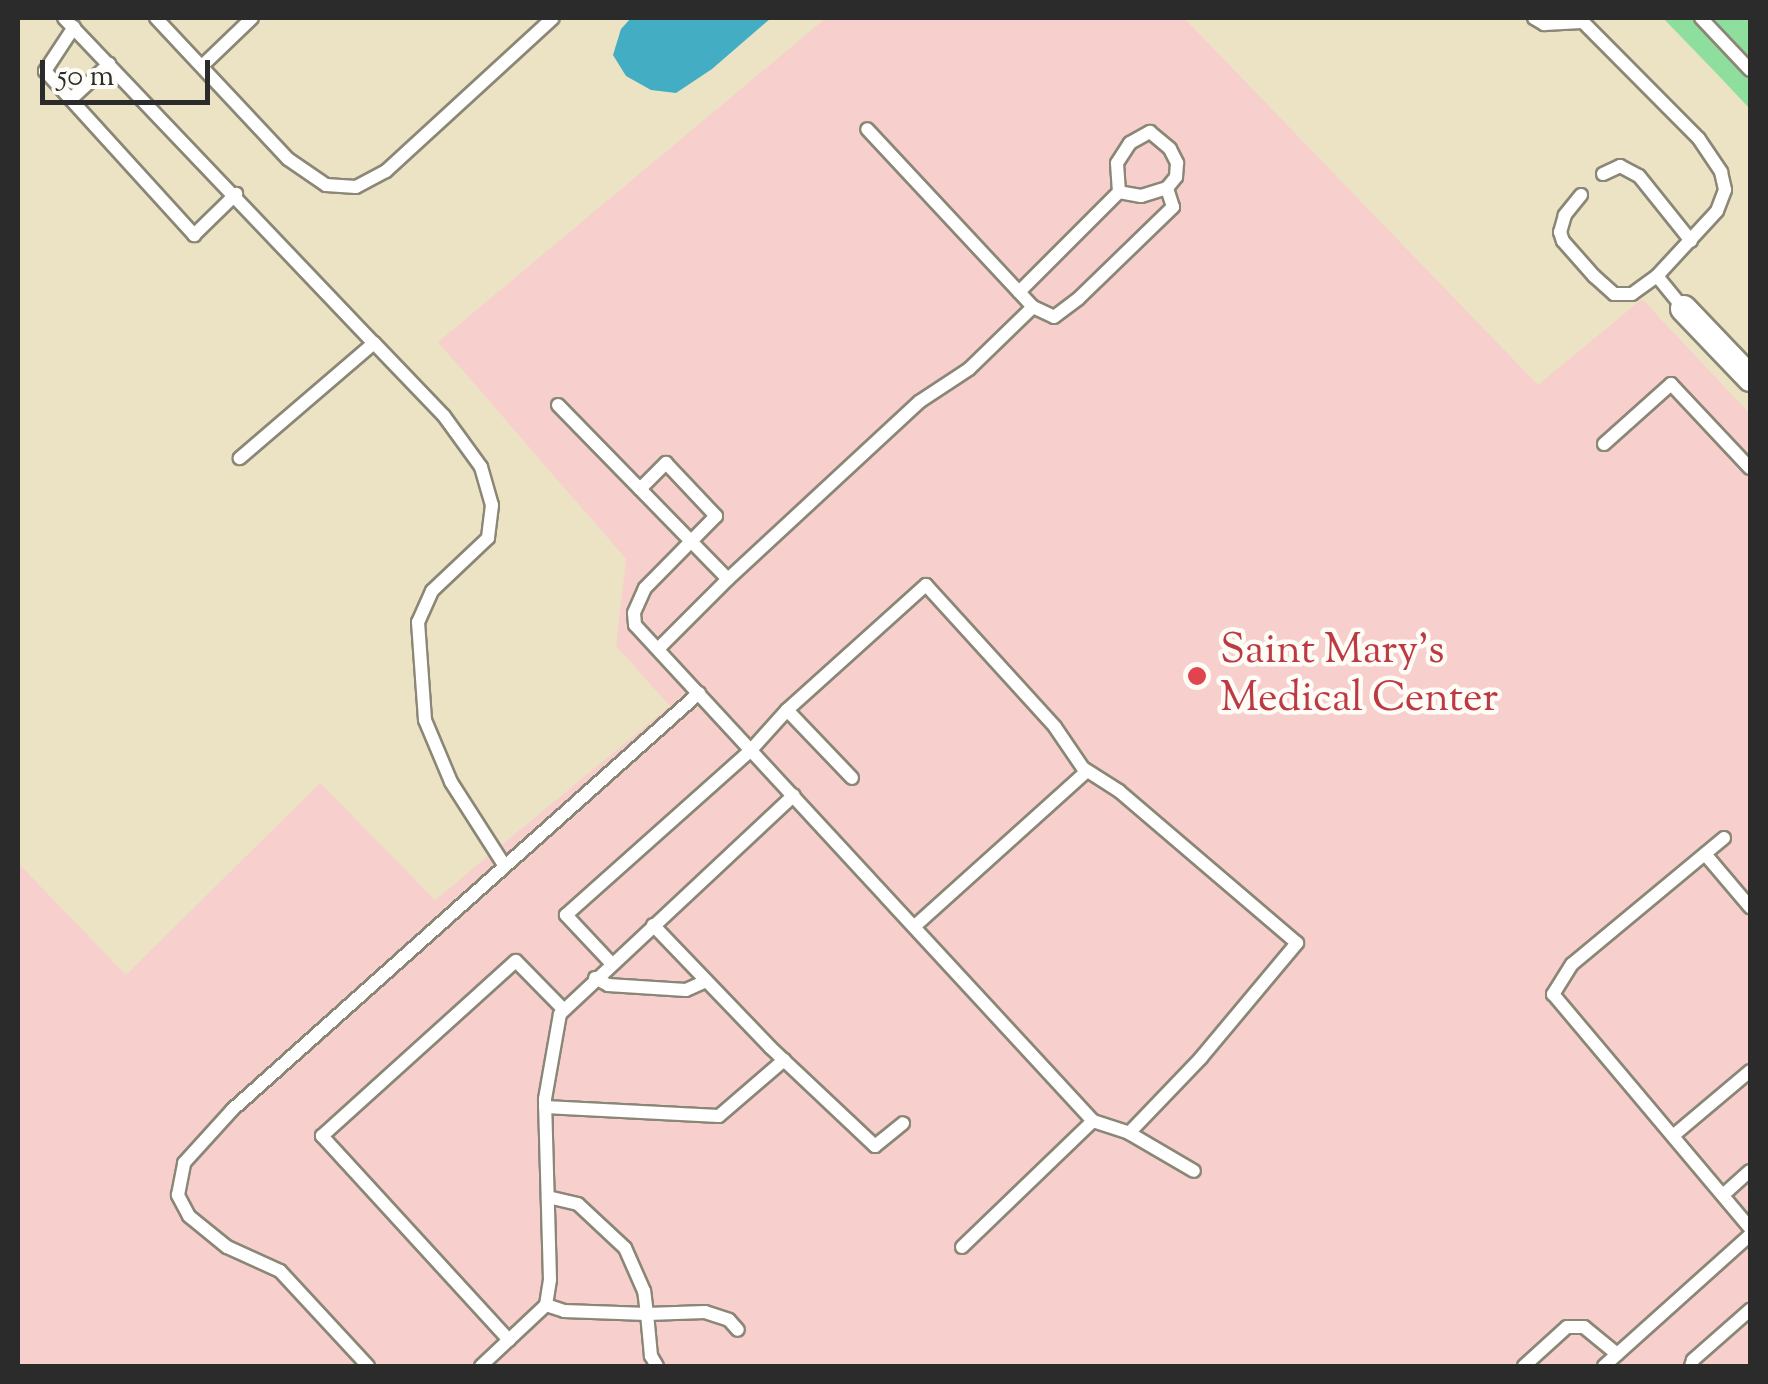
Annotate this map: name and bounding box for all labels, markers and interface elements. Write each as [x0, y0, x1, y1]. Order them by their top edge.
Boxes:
scale bar [45, 40, 215, 102]
text: 50 m [57, 56, 114, 99]
place label: Saint Mary's Medical Center [1220, 627, 1498, 726]
marker: Saint Mary's Medical Center [1184, 663, 1210, 689]

